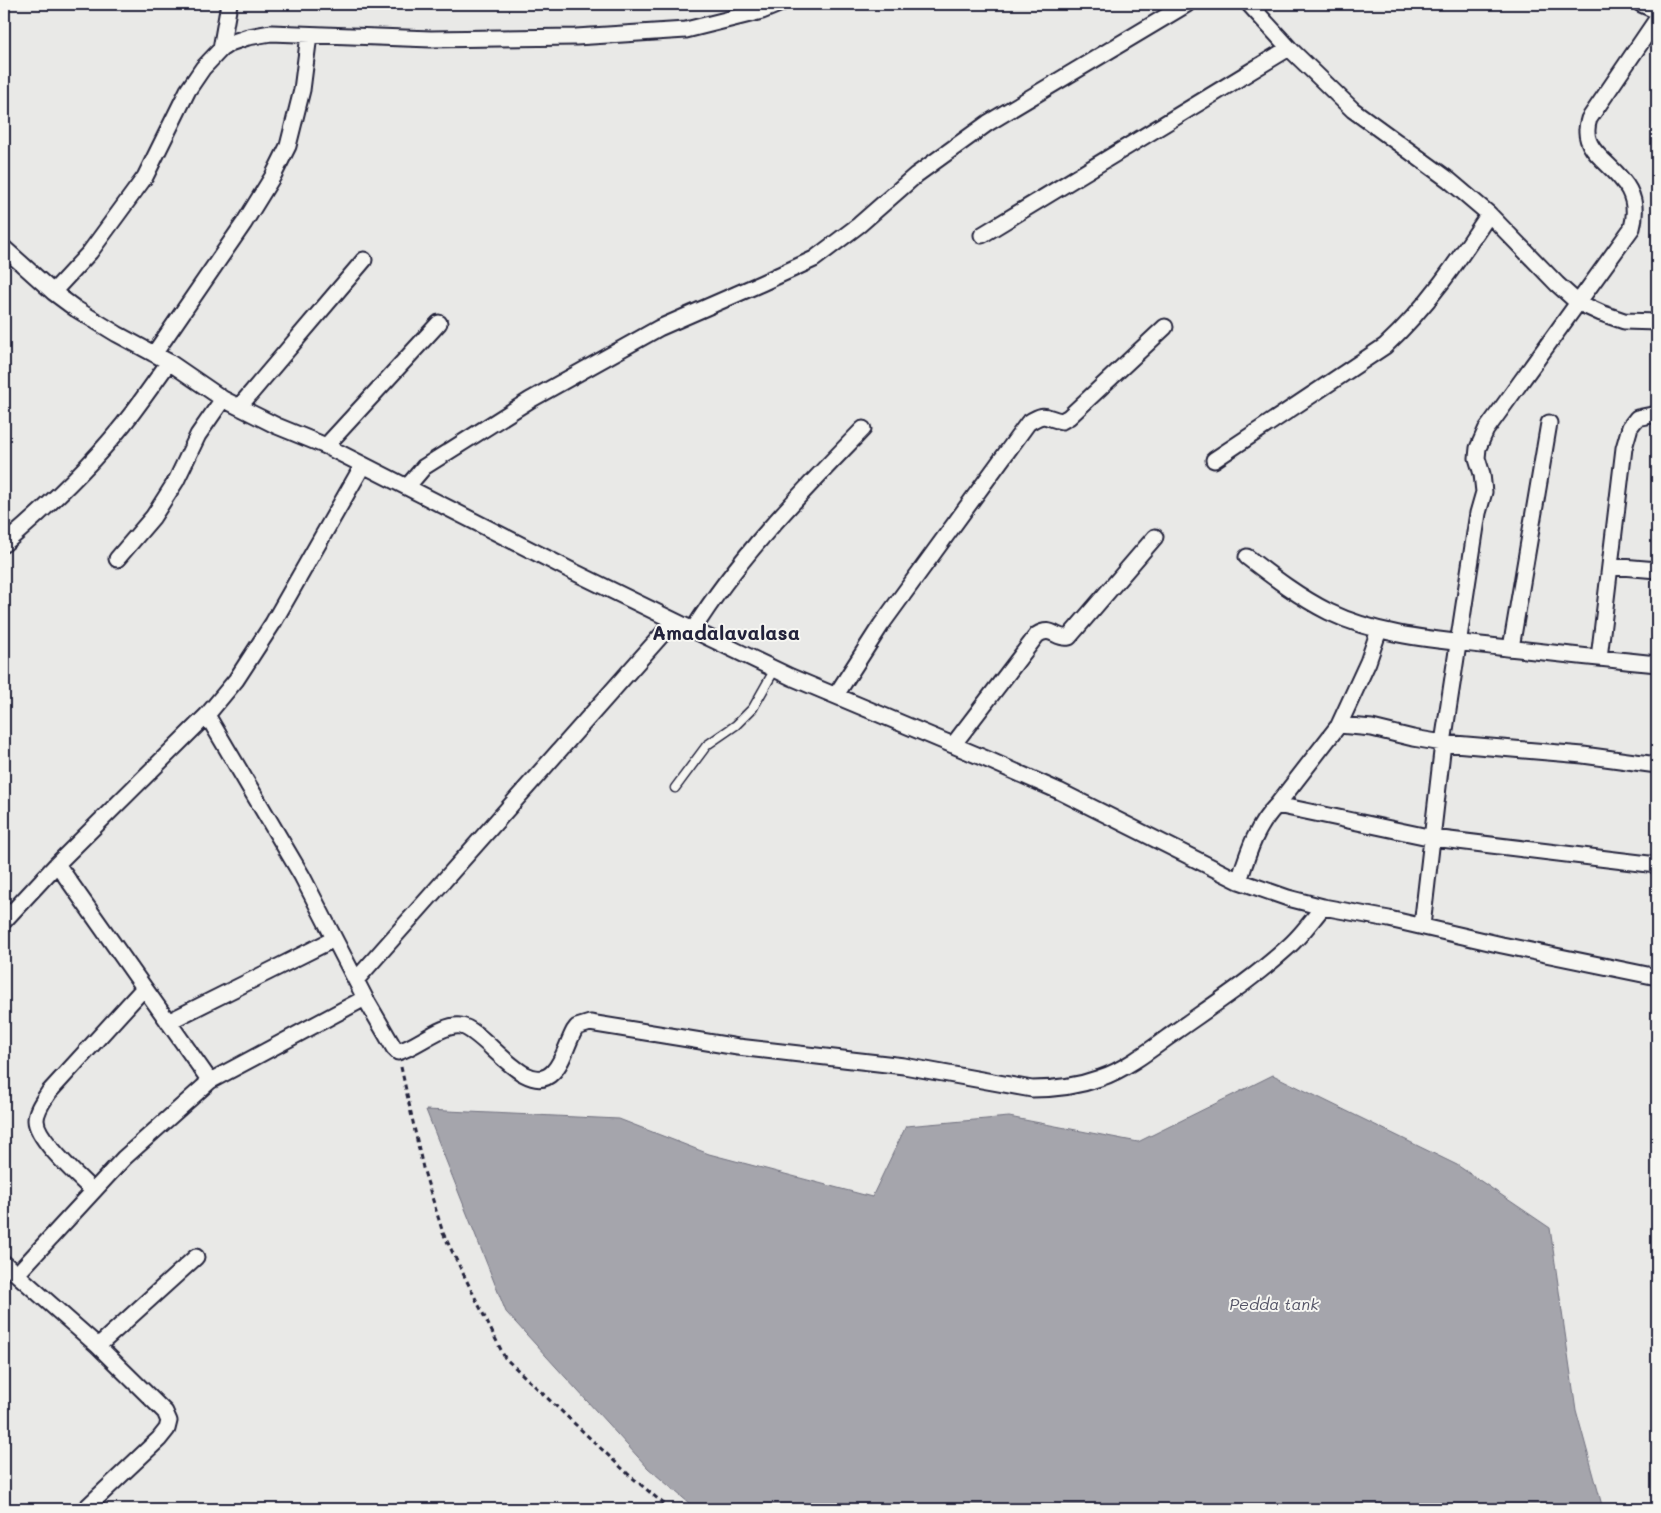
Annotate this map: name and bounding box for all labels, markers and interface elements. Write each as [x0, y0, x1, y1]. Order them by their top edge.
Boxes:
district label: Amadalavalasa [652, 619, 800, 645]
water label: Pedda tank [1229, 1293, 1319, 1314]

